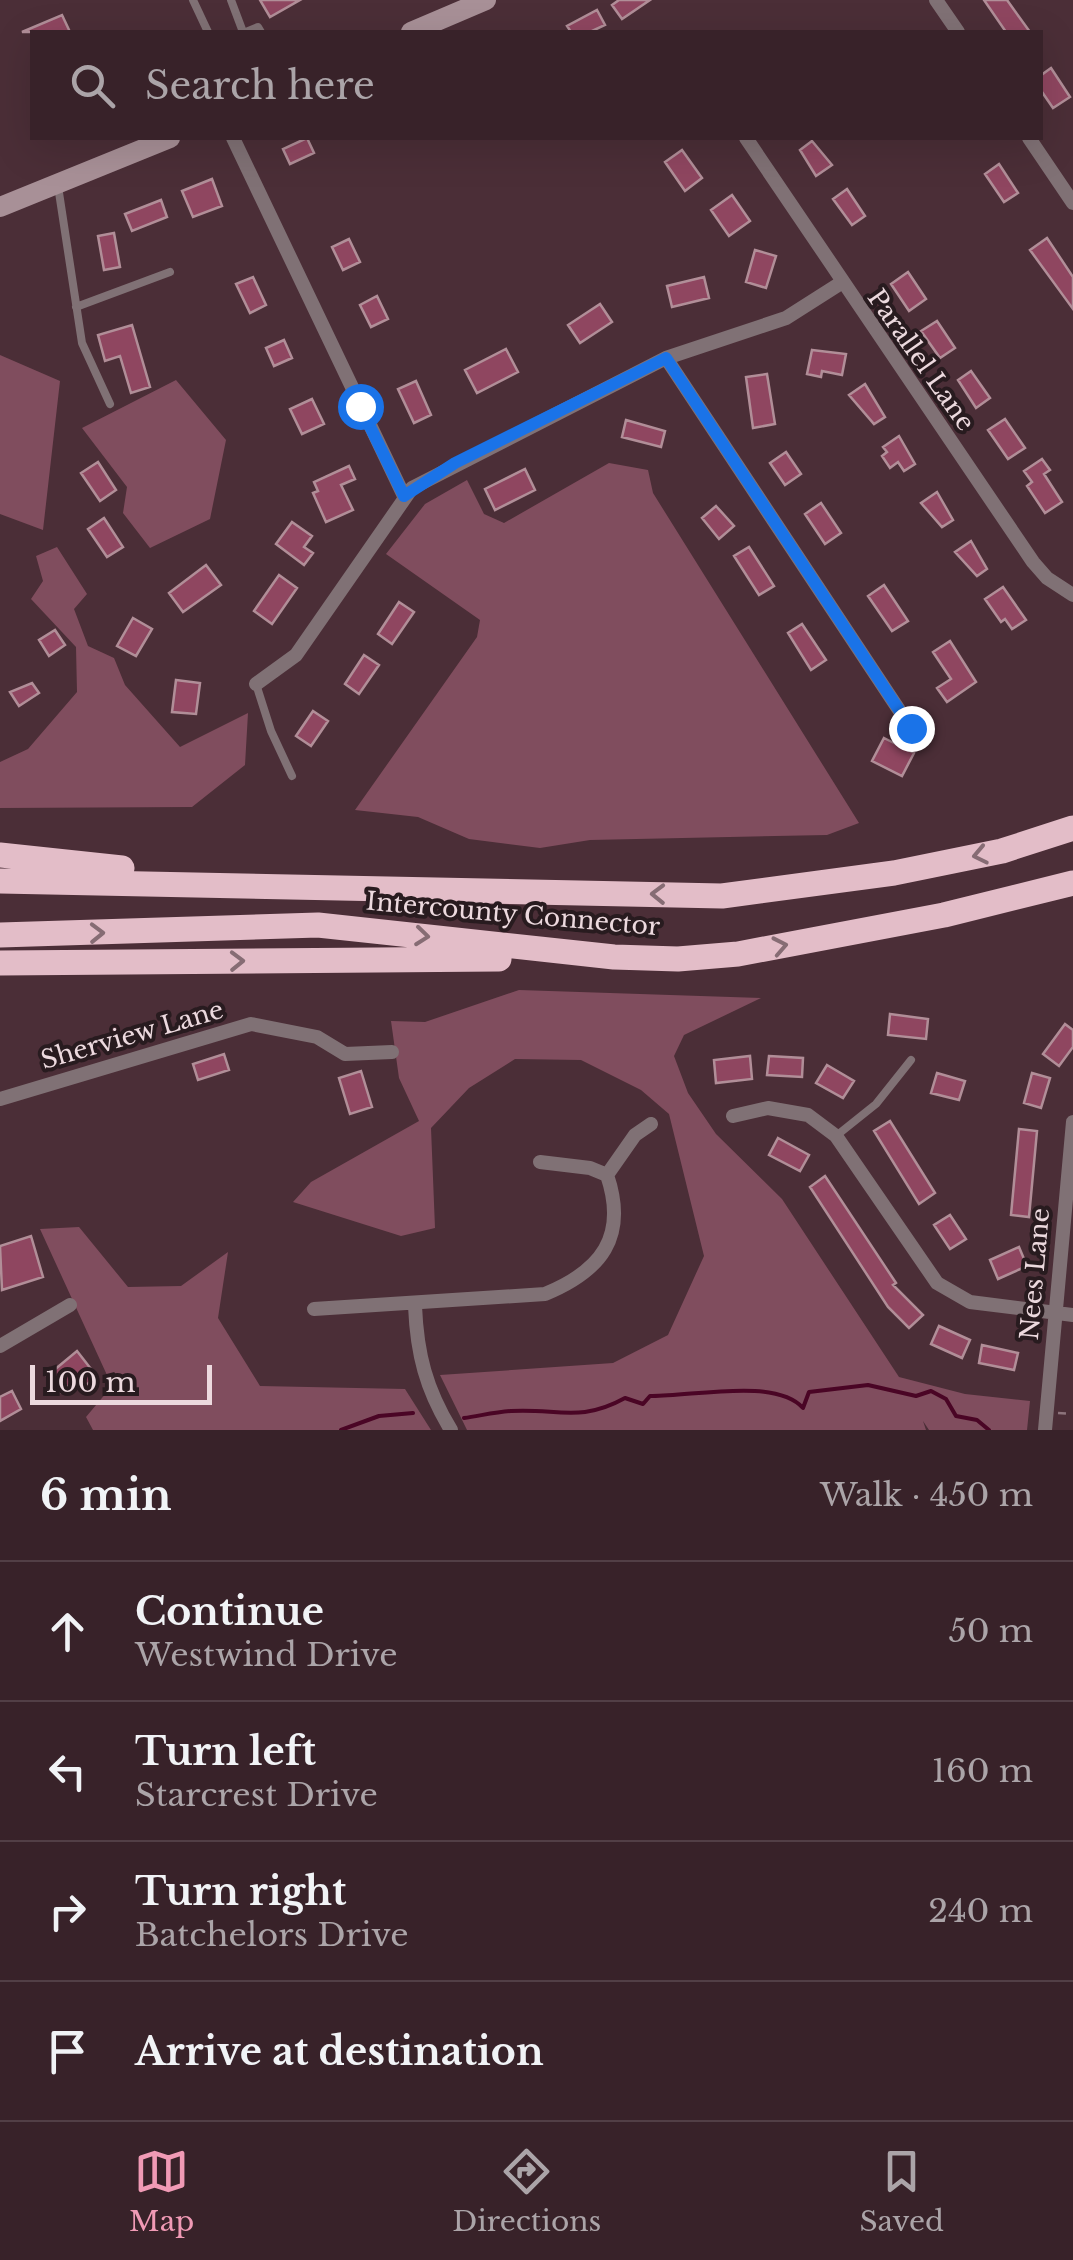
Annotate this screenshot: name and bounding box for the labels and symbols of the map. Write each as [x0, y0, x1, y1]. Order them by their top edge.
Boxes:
street label: Parallel Lane [861, 283, 981, 437]
route start [338, 384, 384, 430]
route end [889, 706, 935, 752]
one-way arrow [971, 844, 988, 865]
one-way arrow [649, 884, 665, 905]
street label: Intercounty Connector [365, 886, 661, 942]
one-way arrow [90, 922, 106, 944]
one-way arrow [414, 925, 430, 946]
one-way arrow [772, 936, 789, 957]
one-way arrow [230, 950, 246, 972]
street label: Sherview Lane [37, 994, 227, 1076]
street label: Nees Lane [1014, 1207, 1056, 1341]
scale bar [30, 1360, 212, 1404]

